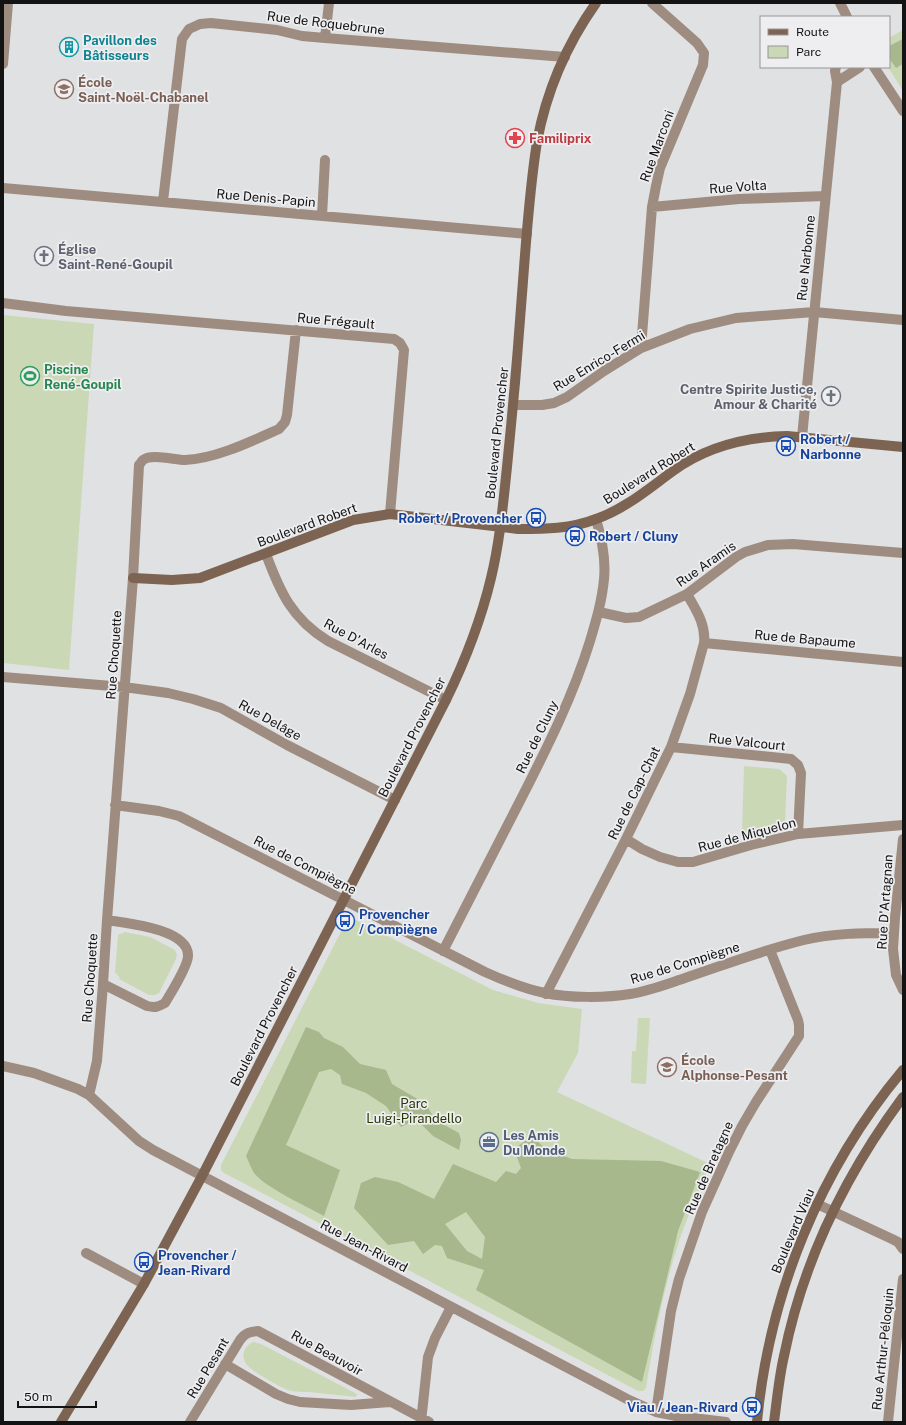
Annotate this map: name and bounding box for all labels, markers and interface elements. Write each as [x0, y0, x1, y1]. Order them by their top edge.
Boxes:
street label: Rue de Roquebrune [266, 8, 386, 38]
legend [760, 16, 890, 68]
text: Route [796, 25, 829, 39]
place label: Pavillon des Bâtisseurs [83, 33, 157, 63]
building icon: Pavillon des Bâtisseurs [58, 36, 80, 58]
text: Parc [796, 45, 821, 59]
place label: École Saint-Noël-Chabanel [78, 74, 209, 105]
school or university icon: École Saint-Noël-Chabanel [53, 78, 75, 100]
street label: Rue Marconi [637, 108, 677, 184]
pharmacy icon: Familiprix [504, 127, 526, 149]
place label: Familiprix [529, 131, 592, 146]
street label: Rue Volta [709, 178, 767, 196]
street label: Rue Denis-Papin [216, 186, 316, 210]
street label: Rue Narbonne [794, 214, 818, 302]
place label: Église Saint-René-Goupil [58, 241, 173, 272]
church icon: Église Saint-René-Goupil [33, 245, 55, 267]
street label: Rue Frégault [297, 310, 375, 332]
street label: Rue Enrico-Fermi [550, 328, 648, 394]
place label: Piscine René-Goupil [44, 362, 122, 392]
sports icon: Piscine René-Goupil [19, 365, 41, 387]
street label: Boulevard Provencher [483, 366, 511, 500]
place label: Centre Spirite Justice, Amour & Charité [680, 382, 817, 412]
church icon: Centre Spirite Justice, Amour & Charité [820, 385, 842, 407]
place label: Robert / Narbonne [800, 432, 861, 462]
bus stop icon: Robert / Narbonne [775, 435, 797, 457]
street label: Boulevard Robert [600, 439, 698, 507]
street label: Boulevard Robert [255, 500, 359, 550]
bus stop icon: Robert / Provencher [525, 507, 547, 529]
place label: Robert / Provencher [398, 511, 523, 526]
bus stop icon: Robert / Cluny [564, 525, 586, 547]
place label: Robert / Cluny [589, 529, 679, 544]
street label: Rue Aramis [673, 538, 739, 590]
street label: Rue Choquette [103, 610, 125, 700]
street label: Rue D'Arles [321, 616, 391, 662]
street label: Rue de Bapaume [754, 627, 856, 651]
street label: Boulevard Provencher [375, 674, 449, 800]
street label: Rue Delâge [236, 697, 304, 743]
street label: Rue de Cluny [513, 698, 561, 776]
street label: Rue Valcourt [708, 731, 786, 753]
street label: Rue de Cap-Chat [605, 744, 663, 842]
street label: Rue de Miquelon [696, 815, 798, 855]
street label: Rue de Compiègne [251, 833, 359, 897]
street label: Rue D'Artagnan [874, 854, 896, 950]
place label: Provencher / Compiègne [359, 907, 438, 937]
bus stop icon: Provencher / Compiègne [334, 910, 356, 932]
street label: Rue Choquette [79, 933, 101, 1023]
street label: Rue de Compiègne [629, 939, 741, 987]
street label: Boulevard Provencher [227, 963, 301, 1089]
place label: École Alphonse-Pesant [681, 1052, 788, 1083]
school or university icon: École Alphonse-Pesant [656, 1056, 678, 1078]
park label: Parc Luigi-Pirandello [366, 1096, 462, 1126]
street label: Rue de Bretagne [682, 1119, 736, 1217]
place label: Les Amis Du Monde [503, 1128, 565, 1158]
office icon: Les Amis Du Monde [478, 1131, 500, 1153]
street label: Boulevard Viau [768, 1186, 818, 1276]
street label: Rue Jean-Rivard [318, 1217, 410, 1275]
place label: Provencher / Jean-Rivard [158, 1248, 236, 1278]
bus stop icon: Provencher / Jean-Rivard [133, 1251, 155, 1273]
street label: Rue Arthur-Péloquin [869, 1287, 897, 1411]
street label: Rue Beauvoir [289, 1327, 365, 1379]
street label: Rue Pesant [184, 1335, 232, 1401]
scale bar [18, 1383, 96, 1409]
text: 50 m [24, 1390, 52, 1404]
bus stop icon: Viau / Jean-Rivard [741, 1396, 763, 1418]
place label: Viau / Jean-Rivard [627, 1400, 738, 1415]

